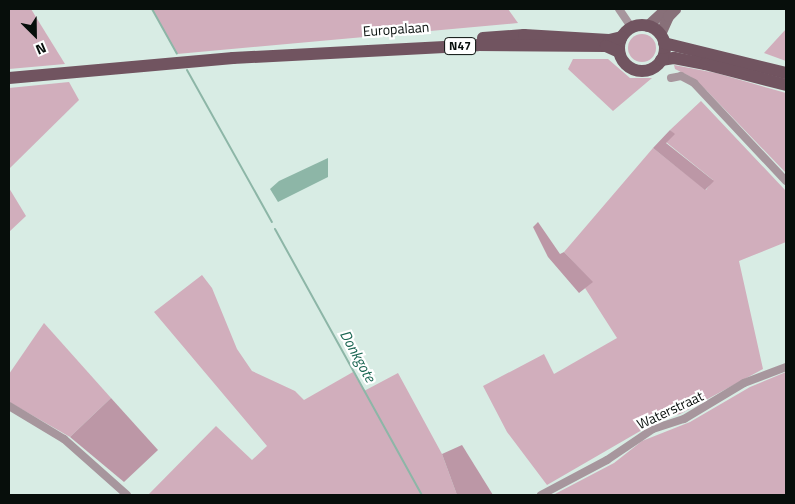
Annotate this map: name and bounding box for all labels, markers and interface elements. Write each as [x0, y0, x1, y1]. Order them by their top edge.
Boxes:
north arrow [10, 10, 60, 60]
street label: Europalaan [362, 18, 430, 40]
road number: N47 [444, 36, 476, 56]
text: N [32, 38, 50, 61]
water label: Donkgote [336, 327, 380, 385]
street label: Waterstraat [634, 387, 706, 433]

